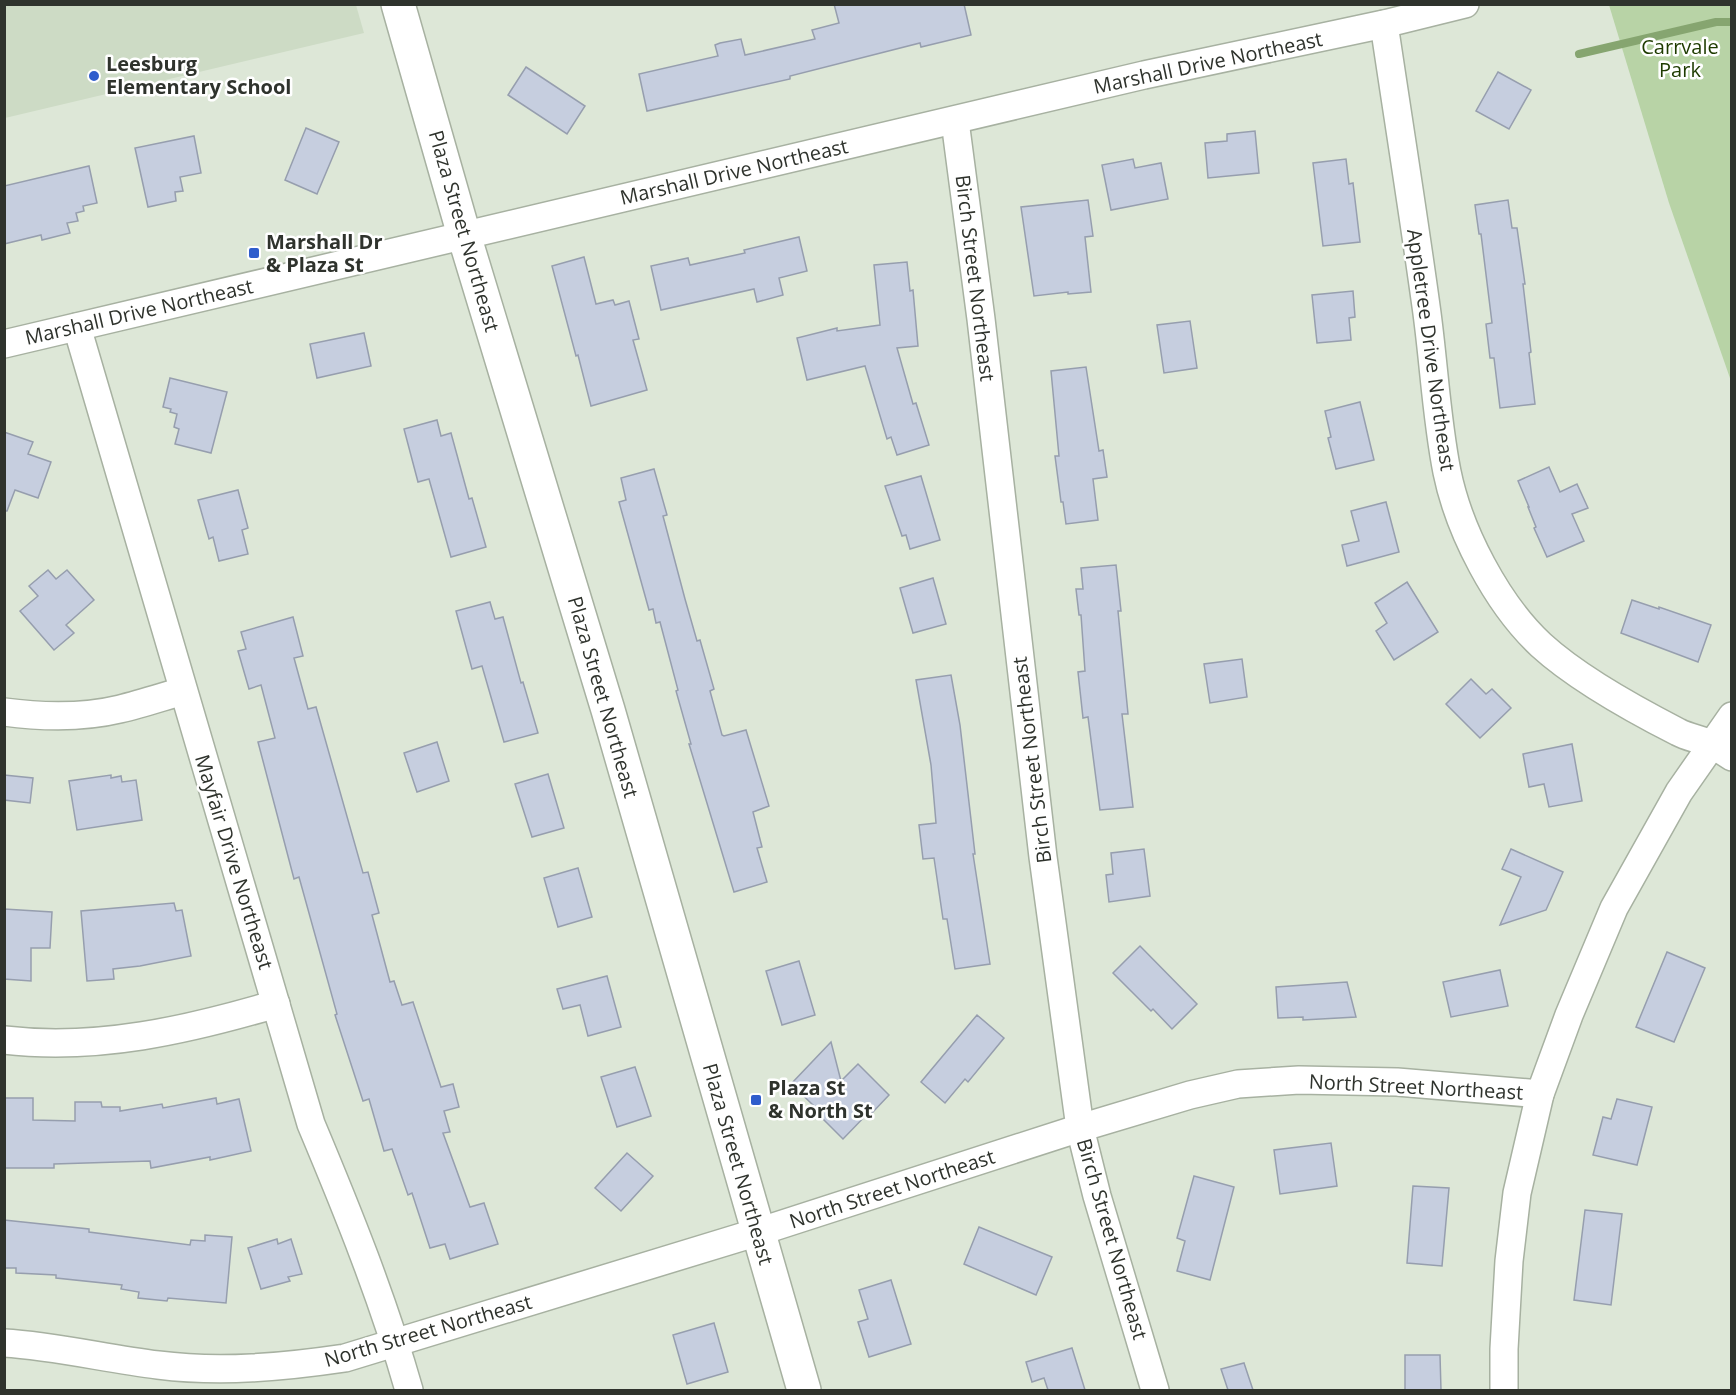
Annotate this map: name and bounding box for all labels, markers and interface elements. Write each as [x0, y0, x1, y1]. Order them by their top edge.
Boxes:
street label: Marshall Drive Northeast [1091, 25, 1325, 100]
park label: Carrvale Park [1641, 33, 1719, 83]
place label: Leesburg Elementary School [106, 50, 291, 100]
marker: Leesburg Elementary School [87, 69, 101, 83]
street label: Plaza Street Northeast [423, 127, 506, 335]
street label: Marshall Drive Northeast [617, 132, 851, 211]
street label: Birch Street Northeast [949, 173, 1002, 383]
street label: Appletree Drive Northeast [1401, 227, 1462, 473]
place label: Marshall Dr & Plaza St [266, 228, 382, 278]
marker: Marshall Dr & Plaza St [247, 246, 261, 260]
street label: Marshall Drive Northeast [22, 272, 256, 351]
street label: Plaza Street Northeast [562, 593, 645, 801]
street label: Birch Street Northeast [1005, 655, 1058, 865]
street label: Mayfair Drive Northeast [189, 751, 280, 973]
street label: Plaza Street Northeast [697, 1060, 780, 1268]
street label: North Street Northeast [1308, 1067, 1524, 1106]
place label: Plaza St & North St [768, 1074, 873, 1124]
marker: Plaza St & North St [749, 1093, 763, 1107]
street label: Birch Street Northeast [1071, 1135, 1154, 1343]
street label: North Street Northeast [786, 1143, 998, 1235]
street label: North Street Northeast [321, 1288, 535, 1373]

